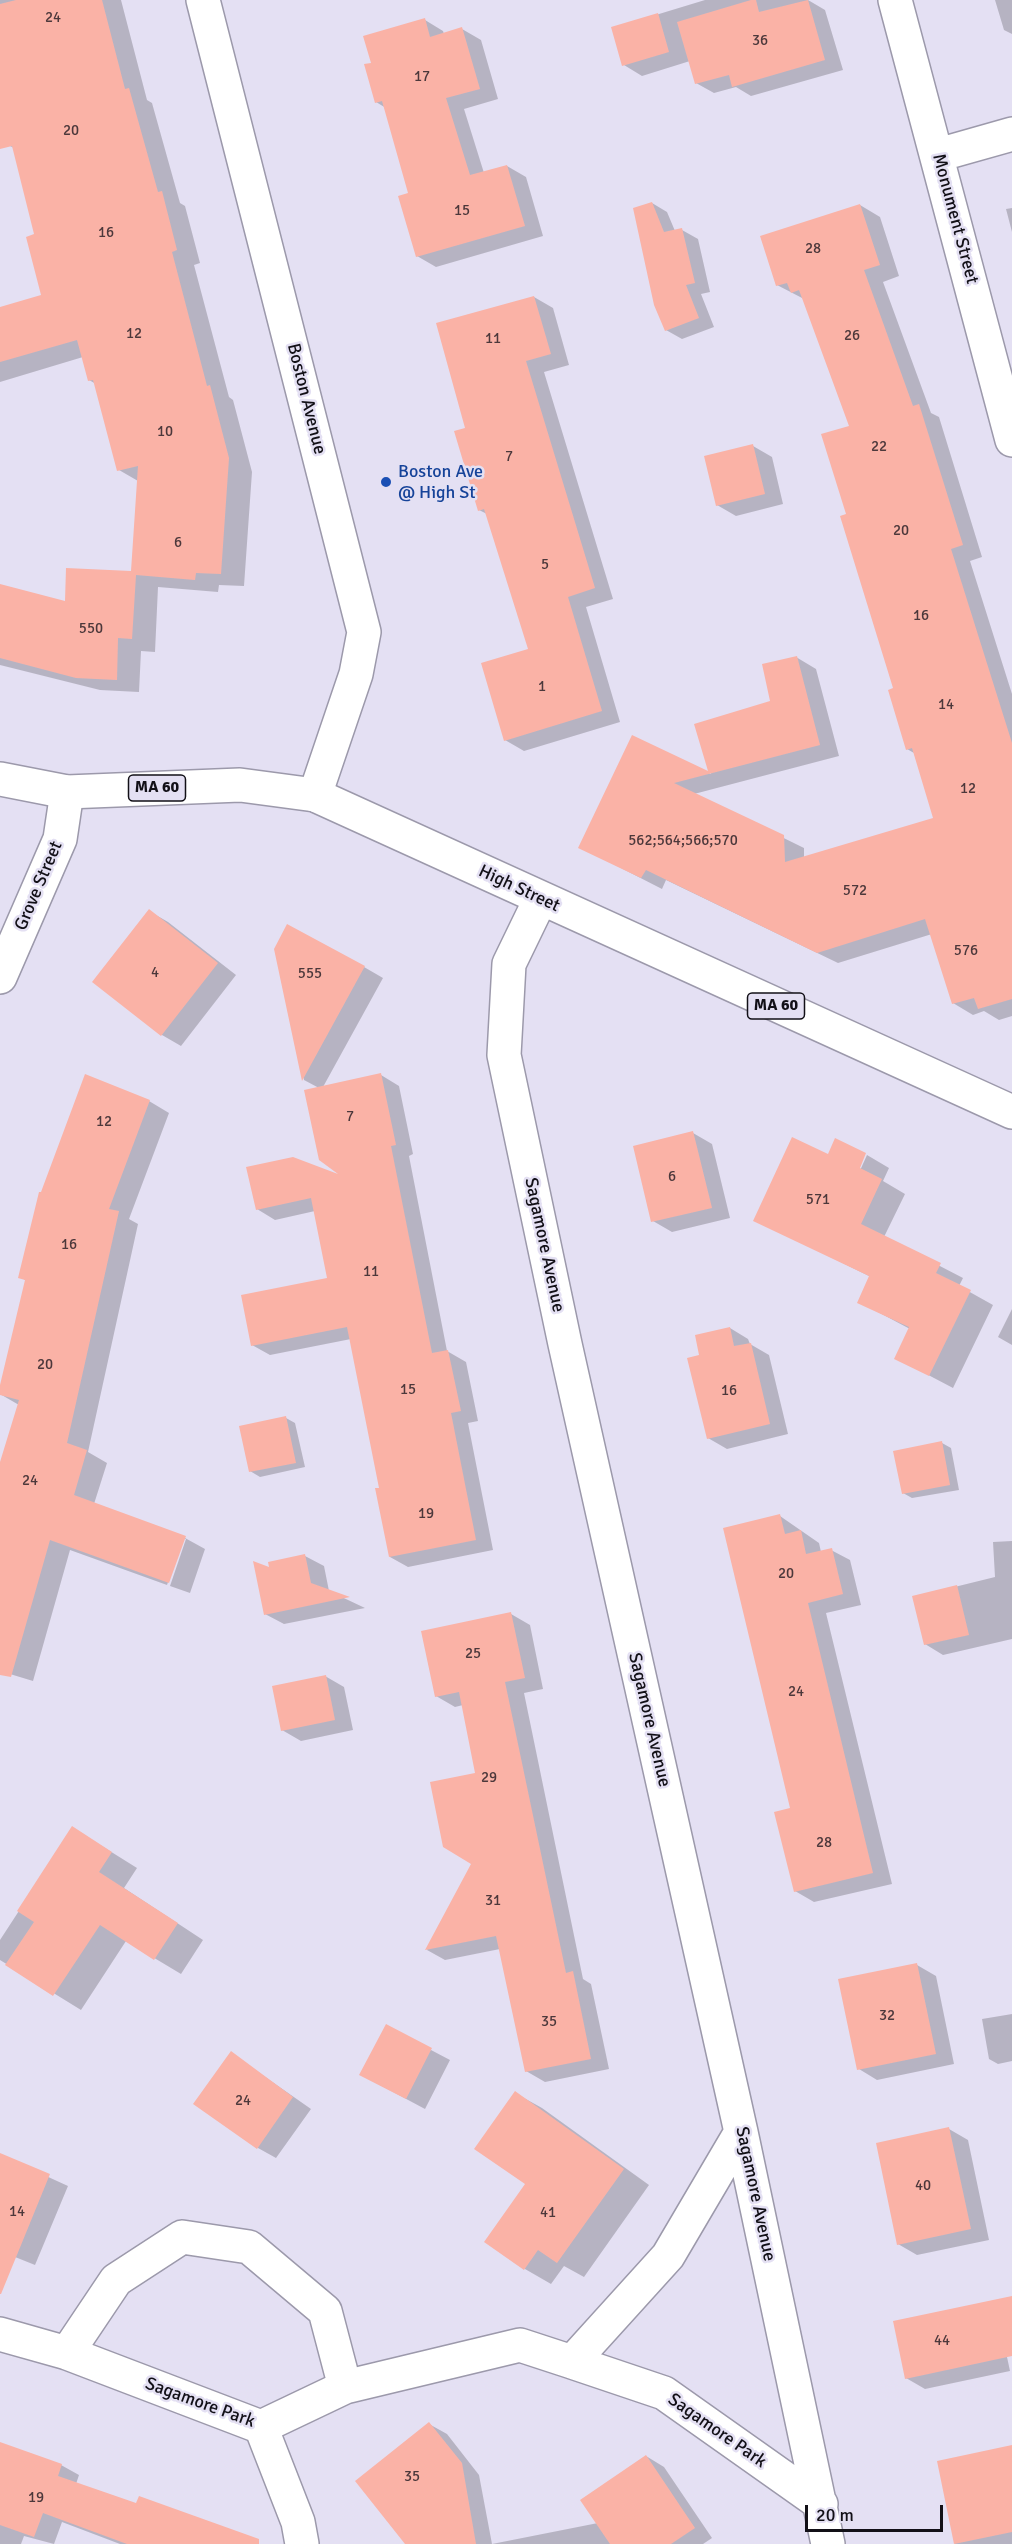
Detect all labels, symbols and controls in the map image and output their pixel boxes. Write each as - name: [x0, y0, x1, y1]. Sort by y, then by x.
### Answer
- house number: 24: [45, 9, 61, 27]
- house number: 36: [752, 32, 768, 50]
- house number: 17: [414, 68, 430, 86]
- house number: 20: [63, 122, 79, 140]
- street label: Monument Street: [927, 152, 983, 286]
- house number: 15: [454, 202, 470, 220]
- house number: 16: [98, 224, 114, 242]
- house number: 28: [805, 240, 821, 258]
- house number: 12: [126, 325, 142, 343]
- house number: 26: [844, 327, 860, 345]
- house number: 11: [485, 330, 501, 348]
- street label: Boston Avenue: [282, 341, 330, 457]
- house number: 10: [157, 423, 173, 441]
- house number: 22: [871, 438, 887, 456]
- house number: 7: [505, 448, 513, 466]
- place label: Boston Ave @ High St: [398, 461, 483, 504]
- marker: Boston Ave @ High St: [379, 475, 393, 489]
- house number: 20: [893, 522, 909, 540]
- house number: 6: [174, 534, 182, 552]
- house number: 5: [541, 556, 549, 574]
- house number: 16: [913, 607, 929, 625]
- house number: 550: [79, 620, 103, 638]
- house number: 1: [538, 678, 546, 696]
- house number: 14: [938, 696, 954, 714]
- road number: MA 60: [128, 775, 186, 801]
- house number: 12: [960, 780, 976, 798]
- house number: 562;564;566;570: [628, 832, 738, 850]
- street label: Grove Street: [11, 838, 67, 934]
- street label: High Street: [475, 861, 563, 917]
- house number: 572: [843, 882, 867, 900]
- house number: 576: [954, 942, 978, 960]
- house number: 4: [151, 964, 159, 982]
- house number: 555: [298, 965, 322, 983]
- road number: MA 60: [748, 993, 804, 1019]
- house number: 7: [346, 1108, 354, 1126]
- house number: 12: [96, 1113, 112, 1131]
- house number: 6: [668, 1168, 676, 1186]
- street label: Sagamore Avenue: [519, 1176, 569, 1314]
- house number: 571: [806, 1191, 830, 1209]
- house number: 16: [61, 1236, 77, 1254]
- house number: 11: [363, 1263, 379, 1281]
- house number: 20: [37, 1356, 53, 1374]
- house number: 15: [400, 1381, 416, 1399]
- house number: 16: [721, 1382, 737, 1400]
- house number: 24: [22, 1472, 38, 1490]
- house number: 19: [418, 1505, 434, 1523]
- house number: 20: [778, 1565, 794, 1583]
- house number: 25: [465, 1645, 481, 1663]
- street label: Sagamore Avenue: [623, 1651, 675, 1789]
- house number: 24: [788, 1683, 804, 1701]
- house number: 29: [481, 1769, 497, 1787]
- house number: 28: [816, 1834, 832, 1852]
- house number: 31: [485, 1892, 501, 1910]
- house number: 32: [879, 2007, 895, 2025]
- house number: 35: [541, 2013, 557, 2031]
- house number: 24: [235, 2092, 251, 2110]
- street label: Sagamore Avenue: [730, 2125, 780, 2263]
- house number: 40: [915, 2177, 931, 2195]
- house number: 14: [9, 2203, 25, 2221]
- house number: 41: [540, 2204, 556, 2222]
- house number: 44: [934, 2332, 950, 2350]
- street label: Sagamore Park: [142, 2373, 258, 2433]
- street label: Sagamore Park: [664, 2389, 770, 2473]
- house number: 35: [404, 2468, 420, 2486]
- house number: 19: [28, 2489, 44, 2507]
- scale bar: [808, 2493, 946, 2531]
- text: 20 m: [816, 2504, 854, 2526]

